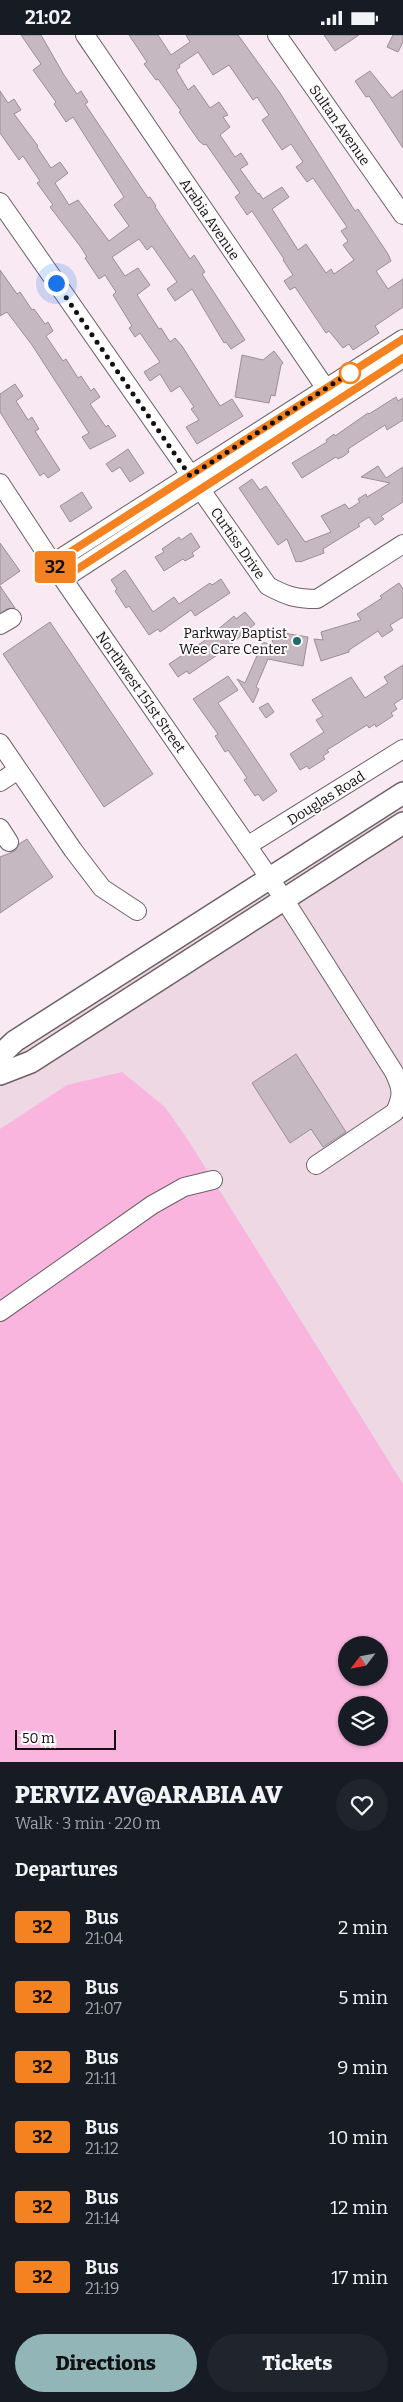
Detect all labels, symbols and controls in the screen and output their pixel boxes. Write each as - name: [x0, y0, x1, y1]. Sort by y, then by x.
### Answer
- text: 21:02: [25, 6, 71, 29]
- street label: Sultan Avenue: [306, 82, 374, 169]
- street label: Arabia Avenue: [176, 175, 243, 263]
- your location: [44, 271, 69, 296]
- unlabelled marker: [339, 362, 361, 384]
- street label: Curtiss Drive: [207, 504, 268, 582]
- line badge: 32: [32, 551, 78, 583]
- text: 32: [45, 556, 65, 578]
- place label: Parkway Baptist Wee Care Center: [179, 625, 287, 658]
- street label: Northwest 151st Street: [92, 628, 189, 756]
- marker: Parkway Baptist Wee Care Center: [291, 635, 303, 647]
- street label: Douglas Road: [284, 768, 368, 829]
- north arrow: [338, 1636, 388, 1686]
- map controls: [338, 1636, 388, 1746]
- button: layers: [338, 1696, 388, 1746]
- scale bar: [15, 1727, 116, 1750]
- text: 50 m: [22, 1730, 55, 1747]
- button: heart: [336, 1779, 388, 1831]
- text: PERVIZ AV@ARABIA AV: [15, 1781, 282, 1809]
- text: Walk · 3 min · 220 m: [15, 1814, 161, 1833]
- text: Departures: [15, 1858, 118, 1881]
- text: Bus: [85, 1906, 119, 1929]
- text: 32: [32, 1916, 53, 1938]
- text: 2 min: [338, 1916, 388, 1939]
- text: 21:04: [85, 1929, 123, 1948]
- text: Bus: [85, 1976, 119, 1999]
- text: 32: [32, 1986, 53, 2008]
- text: 5 min: [338, 1986, 388, 2009]
- text: 21:07: [85, 1999, 122, 2018]
- text: Bus: [85, 2046, 119, 2069]
- text: 32: [32, 2056, 53, 2078]
- text: 9 min: [337, 2056, 388, 2079]
- text: 21:11: [85, 2069, 117, 2088]
- text: Bus: [85, 2116, 119, 2139]
- text: 32: [32, 2126, 53, 2148]
- text: 10 min: [328, 2126, 388, 2149]
- text: 21:12: [85, 2139, 119, 2158]
- text: Bus: [85, 2186, 119, 2209]
- text: 32: [32, 2196, 53, 2218]
- text: 12 min: [330, 2196, 388, 2219]
- text: 21:14: [85, 2209, 119, 2228]
- text: Bus: [85, 2256, 119, 2279]
- text: 32: [32, 2266, 53, 2288]
- text: 17 min: [331, 2266, 388, 2289]
- text: 21:19: [85, 2279, 119, 2298]
- button: Directions: [15, 2334, 197, 2392]
- button: Tickets: [207, 2334, 388, 2392]

